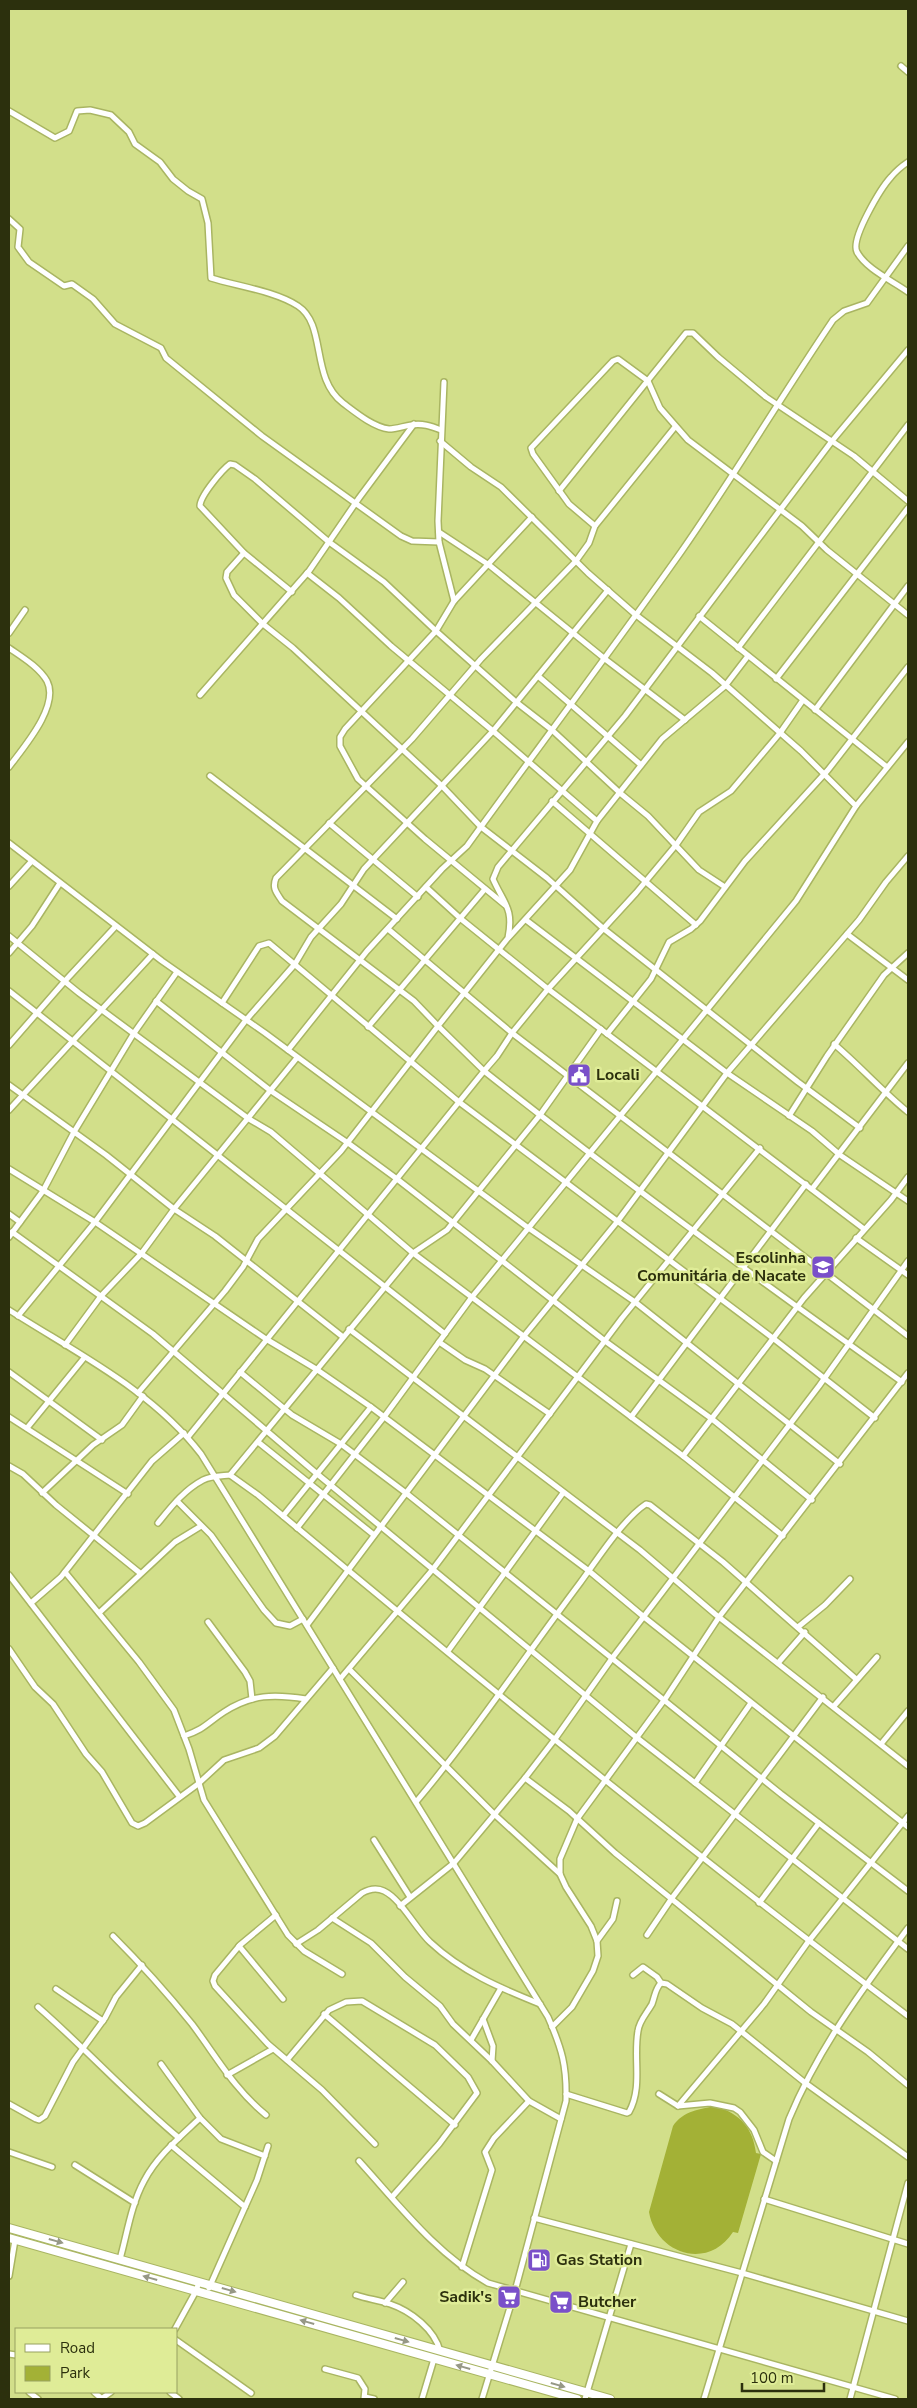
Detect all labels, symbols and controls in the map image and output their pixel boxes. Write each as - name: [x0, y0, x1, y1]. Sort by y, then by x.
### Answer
- public building icon: Locali: [566, 1062, 592, 1088]
- place label: Locali: [596, 1064, 640, 1086]
- place label: Escolinha Comunitária de Nacate: [637, 1247, 806, 1287]
- school or university icon: Escolinha Comunitária de Nacate: [810, 1254, 836, 1280]
- one-way arrow: [48, 2238, 63, 2246]
- fuel station icon: Gas Station: [526, 2247, 552, 2273]
- place label: Gas Station: [556, 2249, 642, 2271]
- one-way arrow: [143, 2274, 158, 2282]
- supermarket icon: Sadik's: [496, 2284, 522, 2310]
- place label: Sadik's: [439, 2286, 492, 2308]
- one-way arrow: [221, 2287, 236, 2295]
- supermarket icon: Butcher: [548, 2289, 574, 2315]
- place label: Butcher: [578, 2291, 637, 2313]
- one-way arrow: [299, 2318, 314, 2326]
- legend: [15, 2328, 178, 2393]
- one-way arrow: [394, 2337, 409, 2345]
- text: Road: [60, 2338, 95, 2358]
- scale bar: [742, 2360, 824, 2392]
- one-way arrow: [455, 2362, 470, 2370]
- text: Park: [60, 2363, 90, 2383]
- text: 100 m: [750, 2368, 794, 2388]
- one-way arrow: [551, 2381, 566, 2389]

